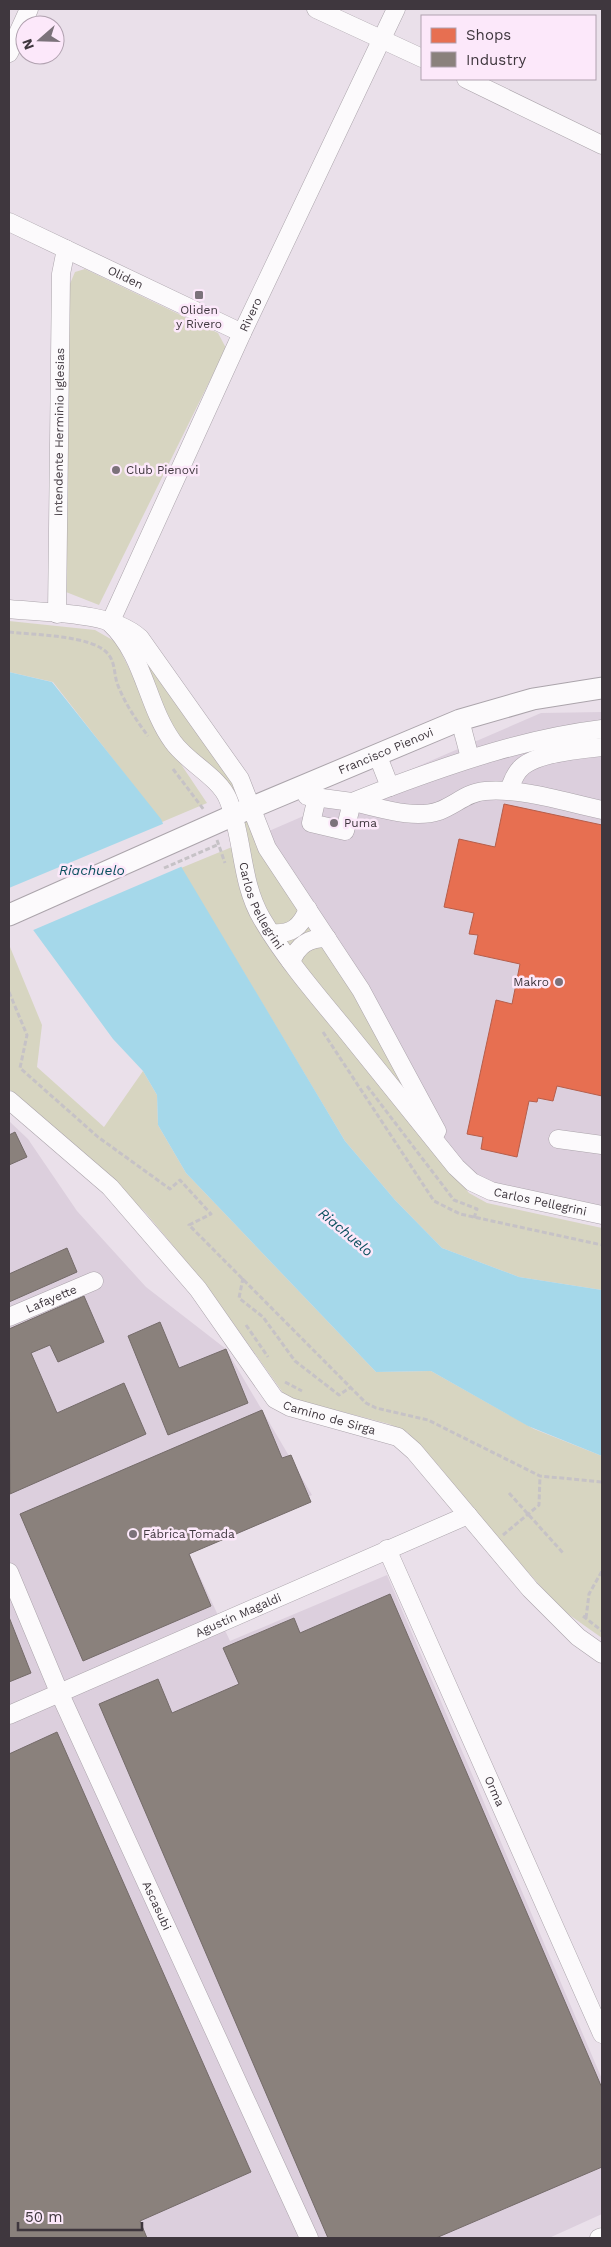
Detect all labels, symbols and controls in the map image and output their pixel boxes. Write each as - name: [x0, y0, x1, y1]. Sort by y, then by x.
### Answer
- north arrow: [15, 15, 65, 65]
- legend: [421, 15, 596, 80]
- text: Shops: [466, 26, 511, 44]
- text: N: [18, 37, 37, 52]
- text: Industry: [466, 51, 527, 69]
- street label: Oliden: [105, 263, 146, 292]
- marker: Oliden y Rivero: [193, 289, 205, 301]
- street label: Rivero: [237, 295, 265, 334]
- place label: Oliden y Rivero: [176, 303, 222, 331]
- street label: Intendente Herminio Iglesias: [51, 348, 67, 516]
- place label: Club Pienovi: [126, 463, 198, 477]
- marker: Club Pienovi: [110, 464, 122, 476]
- street label: Francisco Pienovi: [336, 725, 435, 777]
- place label: Puma: [344, 816, 377, 830]
- marker: Puma: [328, 817, 340, 829]
- street label: Carlos Pellegrini: [236, 861, 287, 952]
- water label: Riachuelo: [59, 862, 125, 878]
- place label: Makro: [513, 975, 549, 989]
- marker: Makro: [553, 976, 565, 988]
- street label: Carlos Pellegrini: [492, 1185, 588, 1219]
- water label: Riachuelo: [316, 1205, 376, 1259]
- street label: Lafayette: [24, 1282, 79, 1316]
- street label: Camino de Sirga: [280, 1397, 377, 1437]
- place label: Fábrica Tomada: [143, 1527, 235, 1541]
- marker: Fábrica Tomada: [127, 1528, 139, 1540]
- street label: Agustín Magaldi: [193, 1590, 283, 1640]
- street label: Orma: [481, 1774, 507, 1809]
- street label: Ascasubi: [140, 1879, 174, 1932]
- scale bar: [18, 2200, 141, 2232]
- text: 50 m: [25, 2208, 62, 2226]

